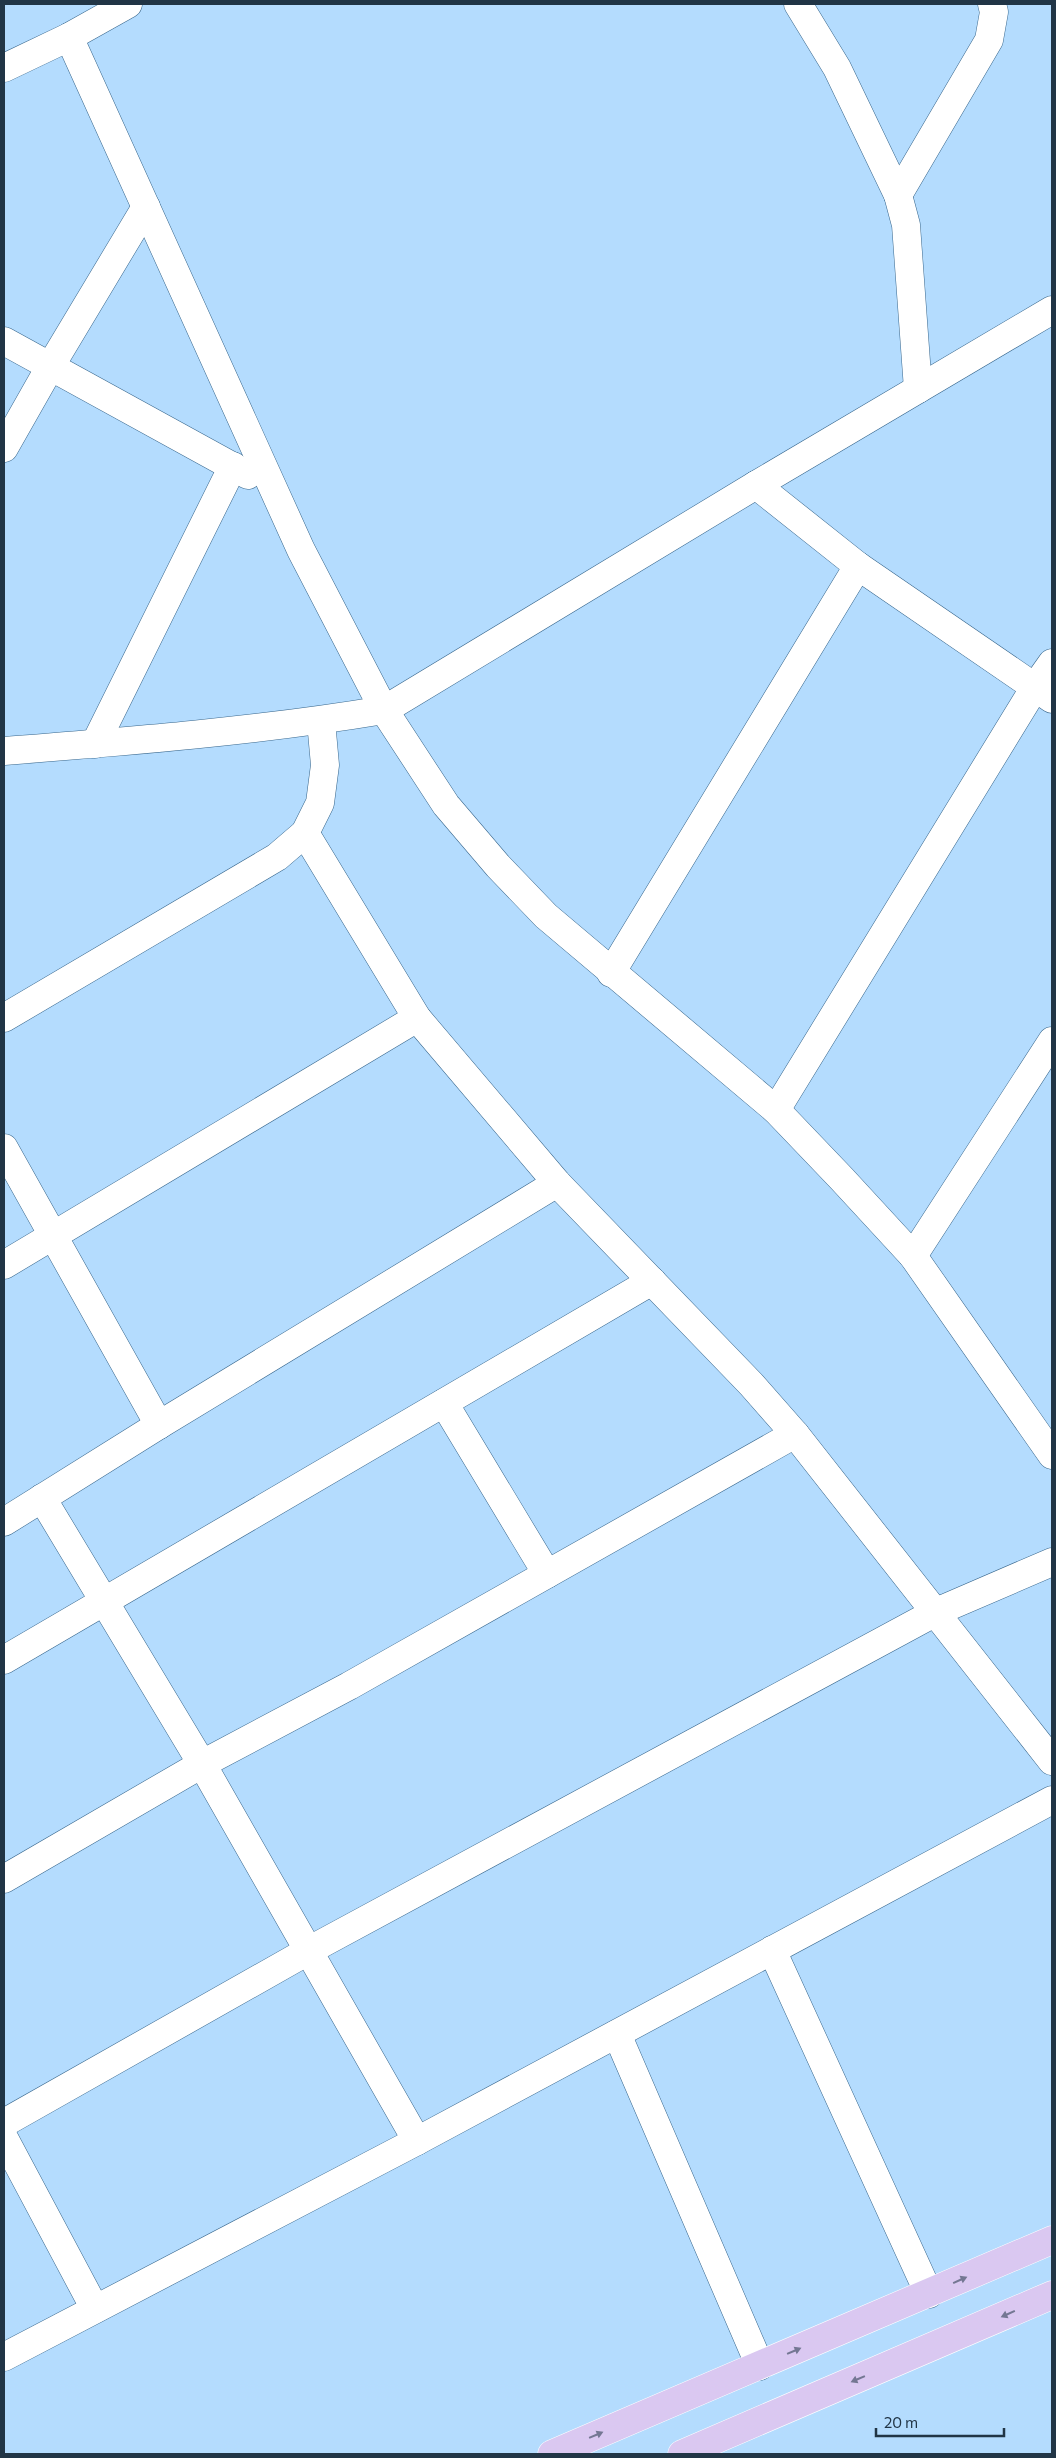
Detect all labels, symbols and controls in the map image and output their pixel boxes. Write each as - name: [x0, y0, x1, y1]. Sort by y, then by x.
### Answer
- one-way arrow: [953, 2276, 967, 2284]
- one-way arrow: [1001, 2311, 1015, 2319]
- one-way arrow: [787, 2347, 801, 2355]
- one-way arrow: [851, 2375, 865, 2383]
- scale bar: [876, 2406, 1004, 2438]
- text: 20 m: [884, 2413, 918, 2431]
- one-way arrow: [589, 2431, 603, 2439]

